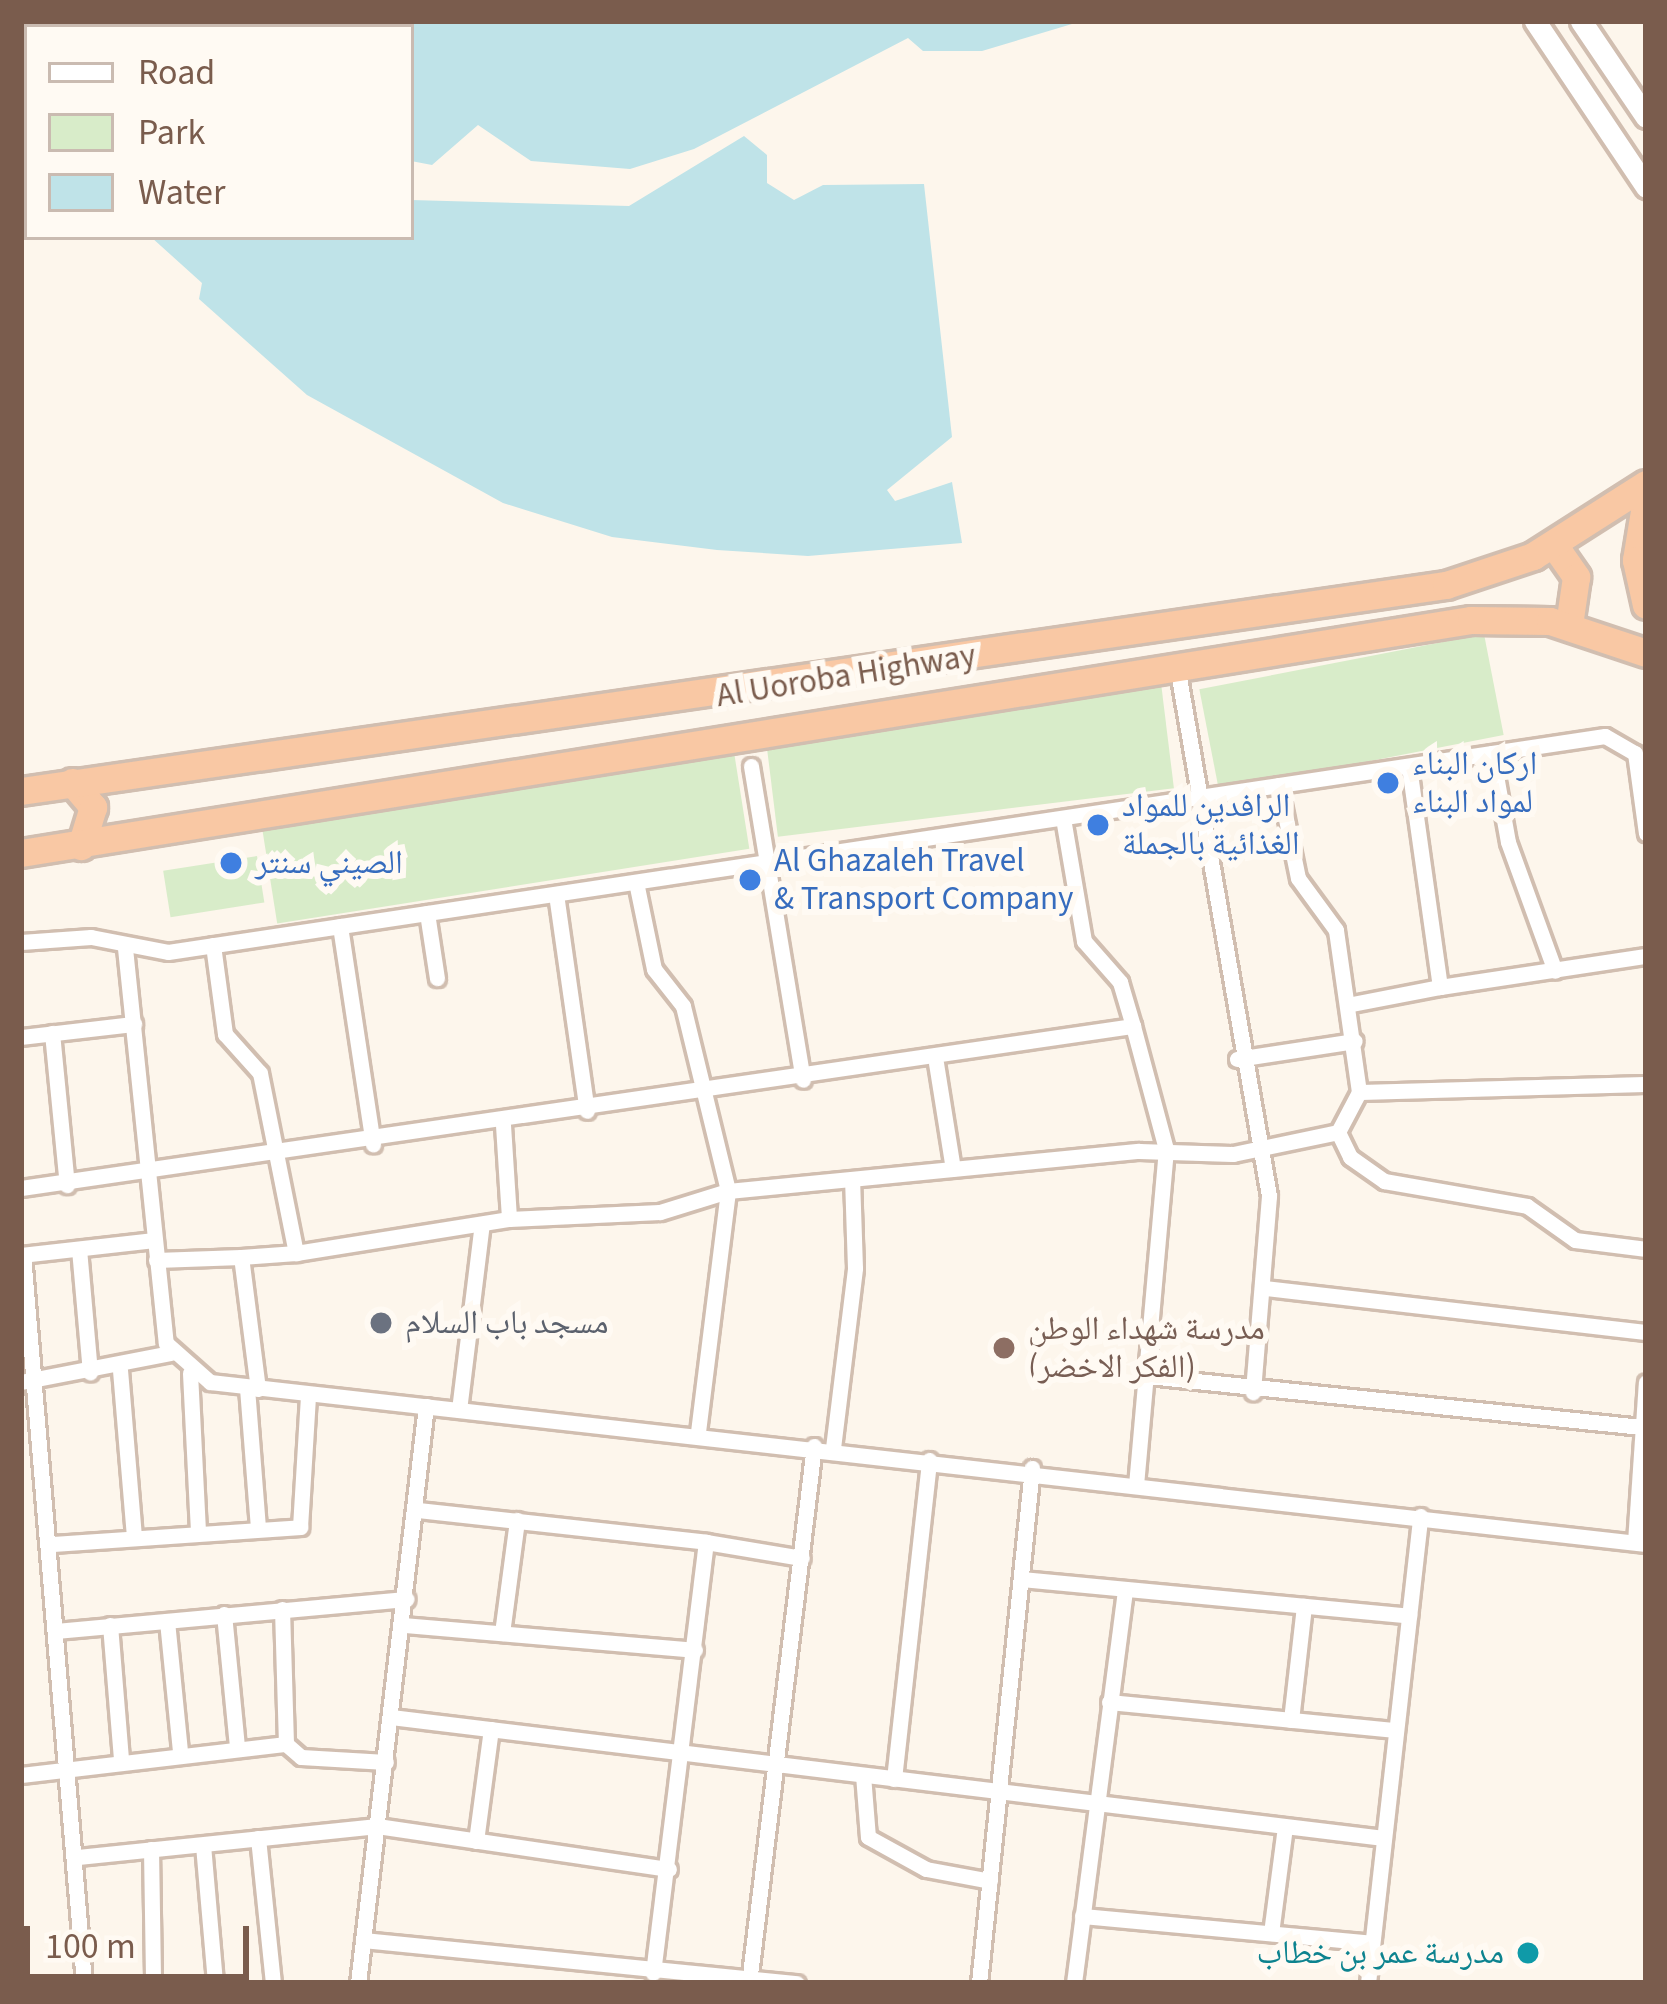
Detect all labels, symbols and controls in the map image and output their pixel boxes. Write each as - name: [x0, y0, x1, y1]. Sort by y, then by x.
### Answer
- legend: [24, 24, 414, 240]
- text: Road: [138, 47, 215, 98]
- text: Park: [138, 107, 205, 158]
- text: Water: [138, 167, 225, 218]
- street label: Al Uoroba Highway: [714, 636, 978, 716]
- place label: اركان البناء لمواد البناء: [1412, 744, 1537, 822]
- marker: اركان البناء لمواد البناء: [1375, 770, 1401, 796]
- place label: الرافدين للمواد الغذائية بالجملة: [1122, 786, 1300, 864]
- marker: الرافدين للمواد الغذائية بالجملة: [1085, 812, 1111, 838]
- place label: Al Ghazaleh Travel & Transport Company: [774, 841, 1073, 919]
- place label: الصيني سنتر: [255, 843, 403, 883]
- marker: الصيني سنتر: [218, 850, 244, 876]
- marker: Al Ghazaleh Travel & Transport Company: [737, 867, 763, 893]
- place label: مسجد باب السلام: [405, 1303, 609, 1343]
- place label: مدرسة شهداء الوطن (الفكر الاخضر): [1028, 1309, 1265, 1387]
- marker: مسجد باب السلام: [368, 1310, 394, 1336]
- marker: مدرسة شهداء الوطن (الفكر الاخضر): [991, 1335, 1017, 1361]
- scale bar: [30, 1902, 255, 1976]
- text: 100 m: [45, 1921, 136, 1972]
- place label: مدرسة عمر بن خطاب: [1257, 1933, 1504, 1973]
- marker: مدرسة عمر بن خطاب: [1515, 1940, 1541, 1966]

